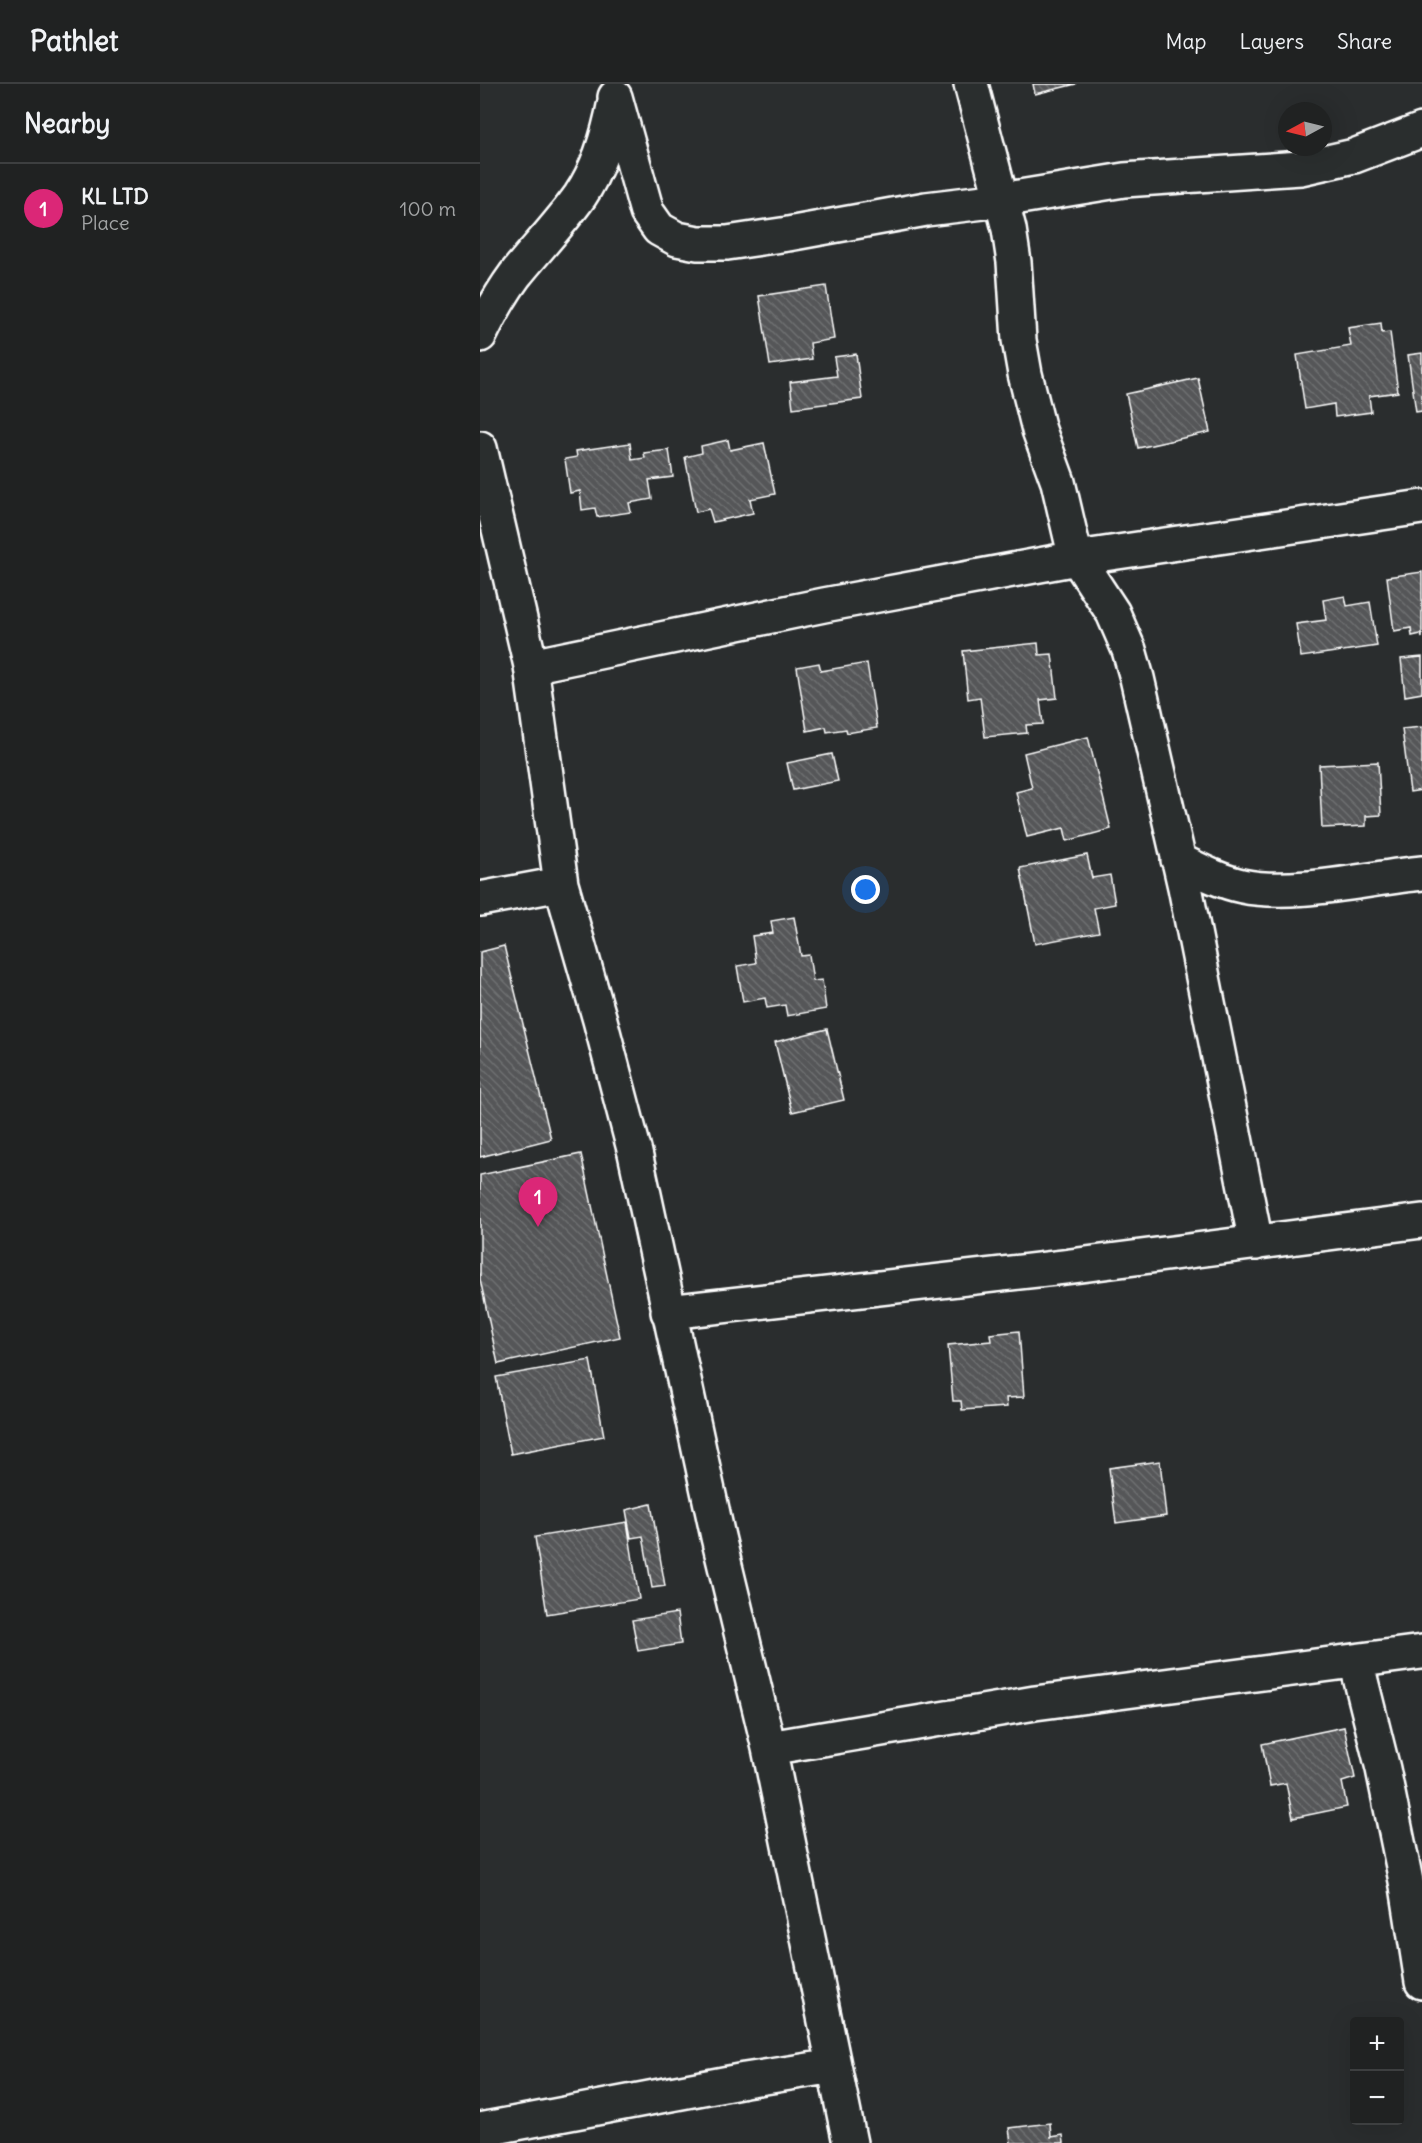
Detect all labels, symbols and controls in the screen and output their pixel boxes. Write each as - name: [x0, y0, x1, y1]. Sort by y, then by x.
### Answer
- text: Pathlet: [30, 23, 119, 59]
- text: Map: [1166, 28, 1206, 55]
- text: Layers: [1239, 28, 1304, 55]
- text: Share: [1337, 28, 1392, 55]
- north arrow: [1278, 102, 1332, 156]
- text: Nearby: [24, 107, 110, 140]
- text: KL LTD: [81, 182, 149, 210]
- text: 1: [40, 196, 47, 221]
- text: 100 m: [399, 196, 456, 221]
- text: Place: [81, 210, 129, 235]
- your location: [851, 875, 880, 904]
- pin: 1: [518, 1178, 558, 1227]
- map controls: [1350, 2017, 1404, 2125]
- button: +: [1350, 2017, 1404, 2071]
- button: −: [1350, 2071, 1404, 2125]

